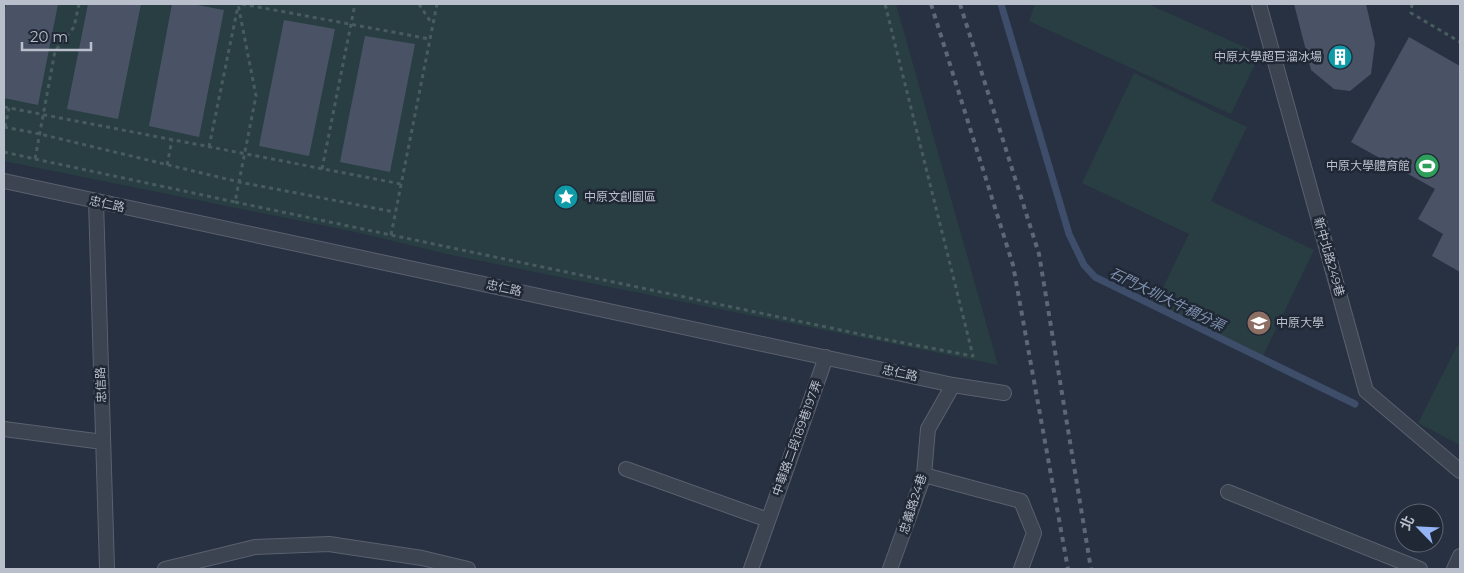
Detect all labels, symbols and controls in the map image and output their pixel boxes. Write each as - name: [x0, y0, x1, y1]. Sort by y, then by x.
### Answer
- scale bar: [22, 20, 91, 52]
- text: 20 m: [30, 27, 68, 46]
- building icon: 中原大學超巨溜冰場: [1327, 44, 1353, 70]
- place label: 中原大學超巨溜冰場: [1214, 49, 1322, 64]
- sports icon: 中原大學體育館: [1414, 153, 1440, 179]
- place label: 中原大學體育館: [1326, 158, 1410, 173]
- place icon: 中原文創園區: [553, 184, 579, 210]
- place label: 中原文創園區: [584, 189, 656, 204]
- street label: 忠仁路: [88, 192, 126, 215]
- street label: 新中北路249巷: [1311, 216, 1348, 298]
- water label: 石門大圳大牛稠分渠: [1106, 263, 1229, 336]
- street label: 忠仁路: [485, 276, 523, 299]
- school or university icon: 中原大學: [1246, 310, 1272, 336]
- place label: 中原大學: [1276, 315, 1324, 330]
- street label: 忠仁路: [881, 361, 919, 384]
- street label: 忠信路: [92, 367, 109, 403]
- street label: 中華路二段189巷197弄: [769, 378, 824, 498]
- street label: 忠義路24巷: [896, 472, 929, 536]
- north arrow: [1394, 503, 1444, 553]
- text: 北: [1396, 513, 1418, 533]

